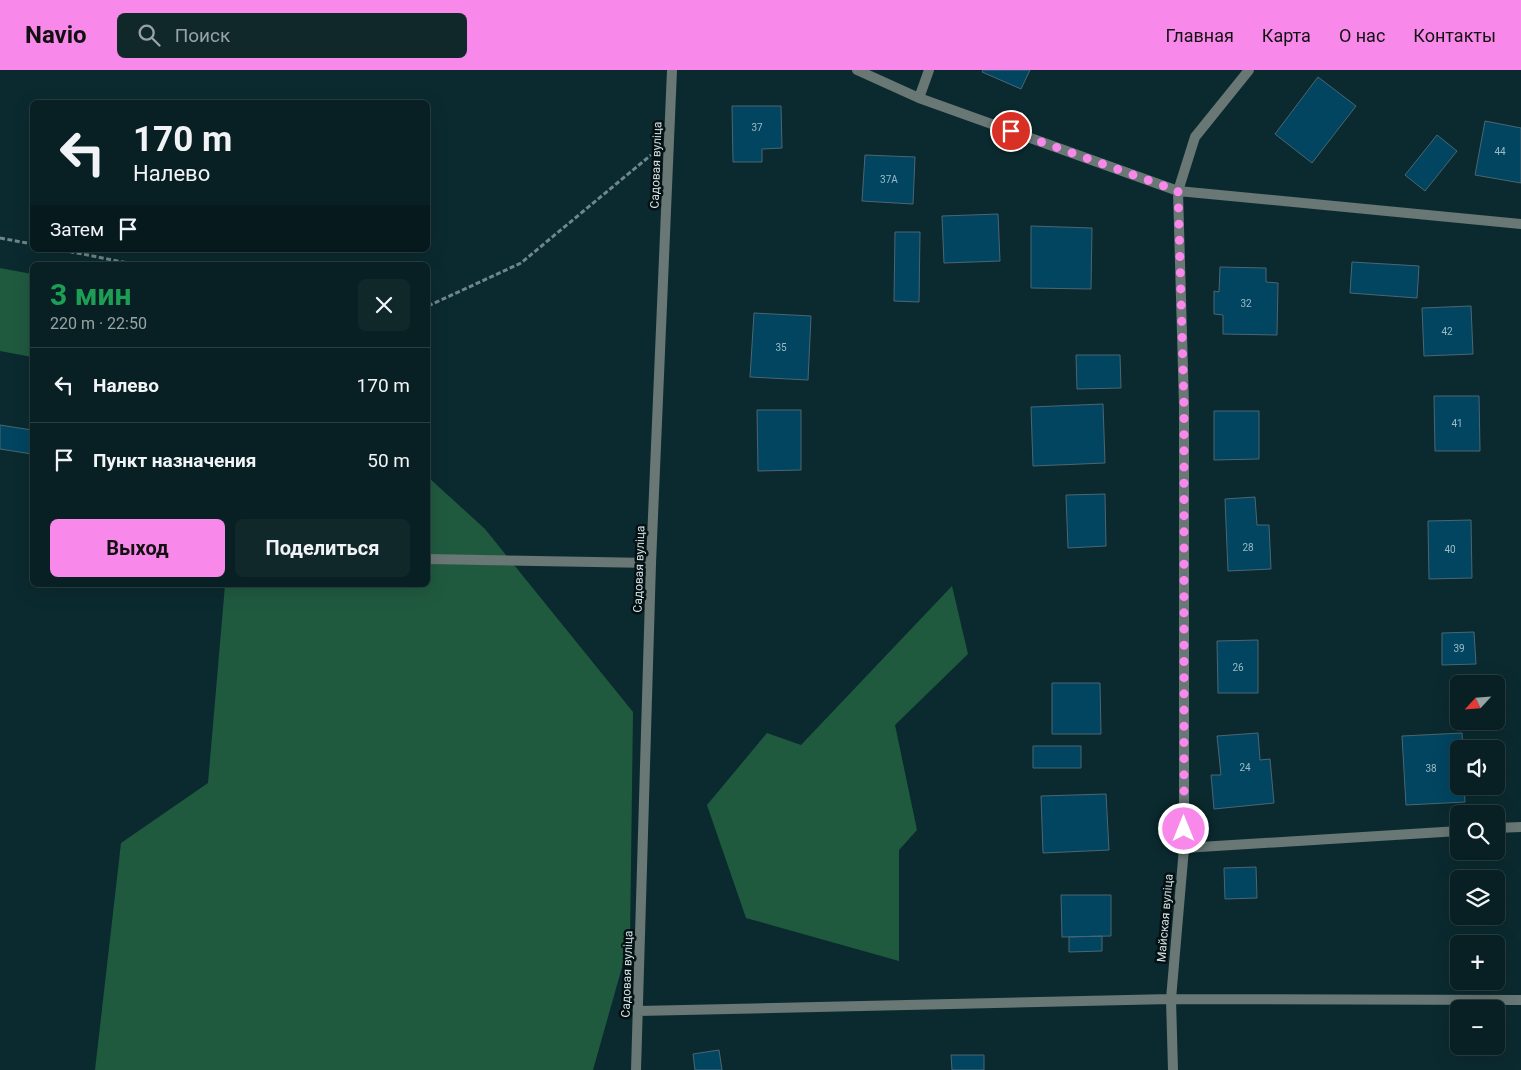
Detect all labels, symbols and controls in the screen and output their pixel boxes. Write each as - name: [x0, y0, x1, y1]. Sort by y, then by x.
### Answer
- search box: [117, 13, 467, 58]
- text: Navio: [25, 21, 87, 49]
- icon: search: [135, 21, 163, 49]
- text: Поиск: [175, 24, 230, 47]
- text: Главная: [1165, 25, 1234, 46]
- text: Карта: [1262, 25, 1311, 46]
- text: О нас: [1339, 25, 1385, 46]
- text: Контакты: [1413, 25, 1496, 46]
- pin: [990, 110, 1032, 152]
- icon: arrive: [997, 117, 1025, 145]
- text: 170 m: [133, 119, 232, 160]
- icon: left: [50, 120, 115, 185]
- street label: Садовая вуліца: [647, 121, 665, 209]
- house number: 37: [751, 122, 763, 133]
- house number: 44: [1494, 146, 1506, 157]
- text: Налево: [133, 161, 210, 186]
- house number: 37А: [880, 174, 898, 185]
- icon: arrive: [114, 215, 142, 243]
- text: Затем: [50, 218, 104, 241]
- text: 3 мин: [50, 277, 131, 312]
- button: close: [358, 279, 410, 331]
- house number: 32: [1240, 298, 1252, 309]
- text: 220 m · 22:50: [50, 314, 147, 333]
- house number: 42: [1441, 326, 1453, 337]
- house number: 35: [775, 342, 787, 353]
- icon: left: [50, 371, 78, 399]
- text: Налево: [93, 374, 159, 397]
- text: 170 m: [357, 374, 410, 397]
- house number: 41: [1451, 418, 1463, 429]
- icon: arrive: [50, 446, 78, 474]
- text: Пункт назначения: [93, 449, 256, 472]
- text: 50 m: [367, 449, 410, 472]
- button: Выход: [50, 519, 225, 577]
- button: Поделиться: [235, 519, 410, 577]
- street label: Садовая вуліца: [630, 525, 648, 613]
- house number: 28: [1242, 542, 1254, 553]
- house number: 40: [1444, 544, 1456, 555]
- house number: 39: [1453, 643, 1465, 654]
- house number: 26: [1232, 662, 1244, 673]
- north arrow: [1450, 675, 1505, 730]
- map controls: [1450, 675, 1505, 1055]
- button: sound: [1450, 740, 1505, 795]
- house number: 24: [1239, 762, 1251, 773]
- house number: 38: [1425, 763, 1437, 774]
- position arrow: [1157, 802, 1209, 854]
- button: search: [1450, 805, 1505, 860]
- button: layers: [1450, 870, 1505, 925]
- street label: Майская вуліца: [1154, 873, 1176, 963]
- street label: Садовая вуліца: [618, 930, 636, 1018]
- button: +: [1450, 935, 1505, 990]
- button: −: [1450, 1000, 1505, 1055]

